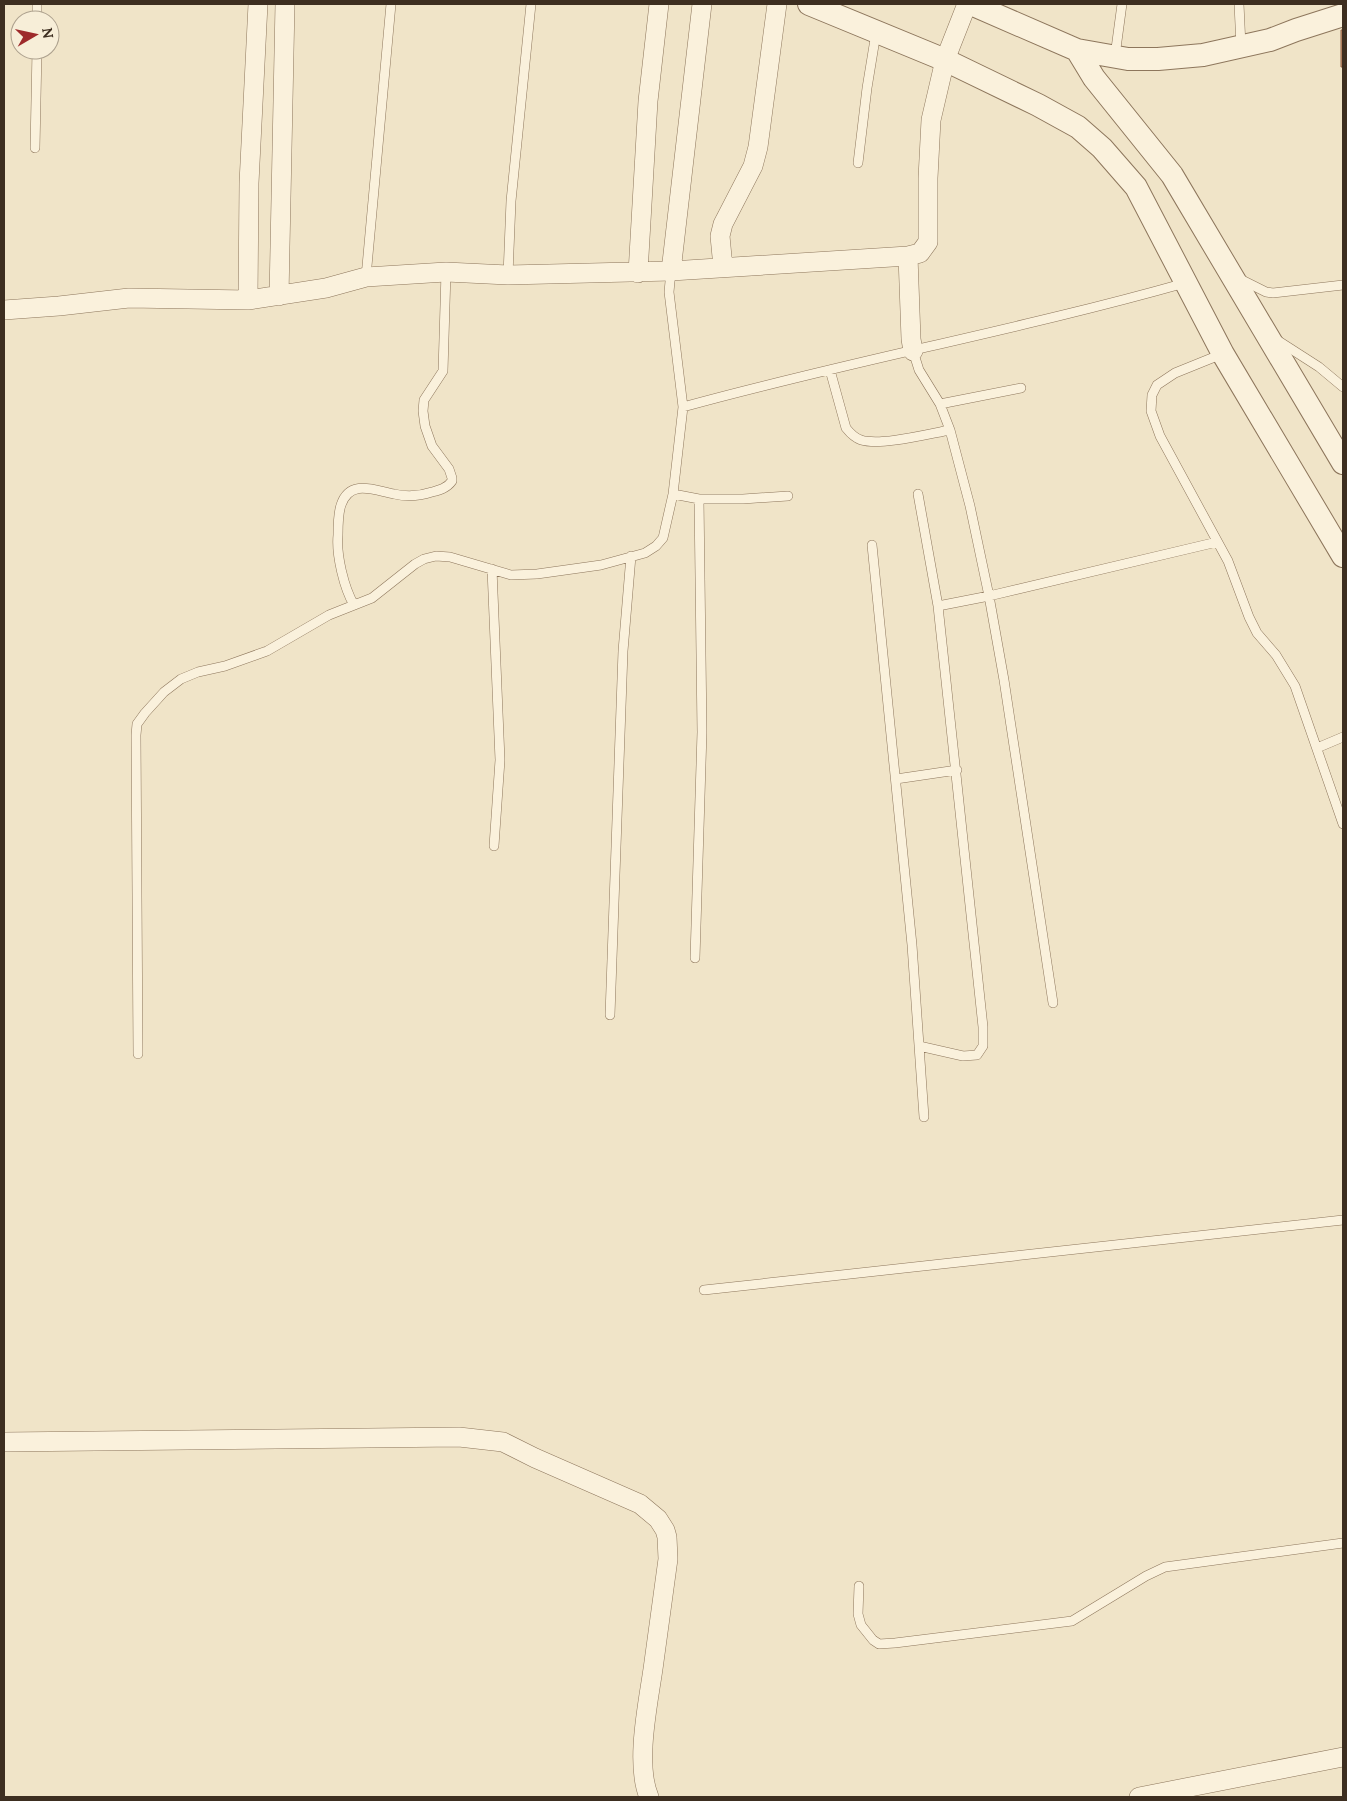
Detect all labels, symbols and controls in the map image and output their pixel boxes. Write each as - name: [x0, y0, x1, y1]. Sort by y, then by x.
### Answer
- north arrow: [10, 10, 60, 60]
- text: N: [38, 26, 58, 40]

